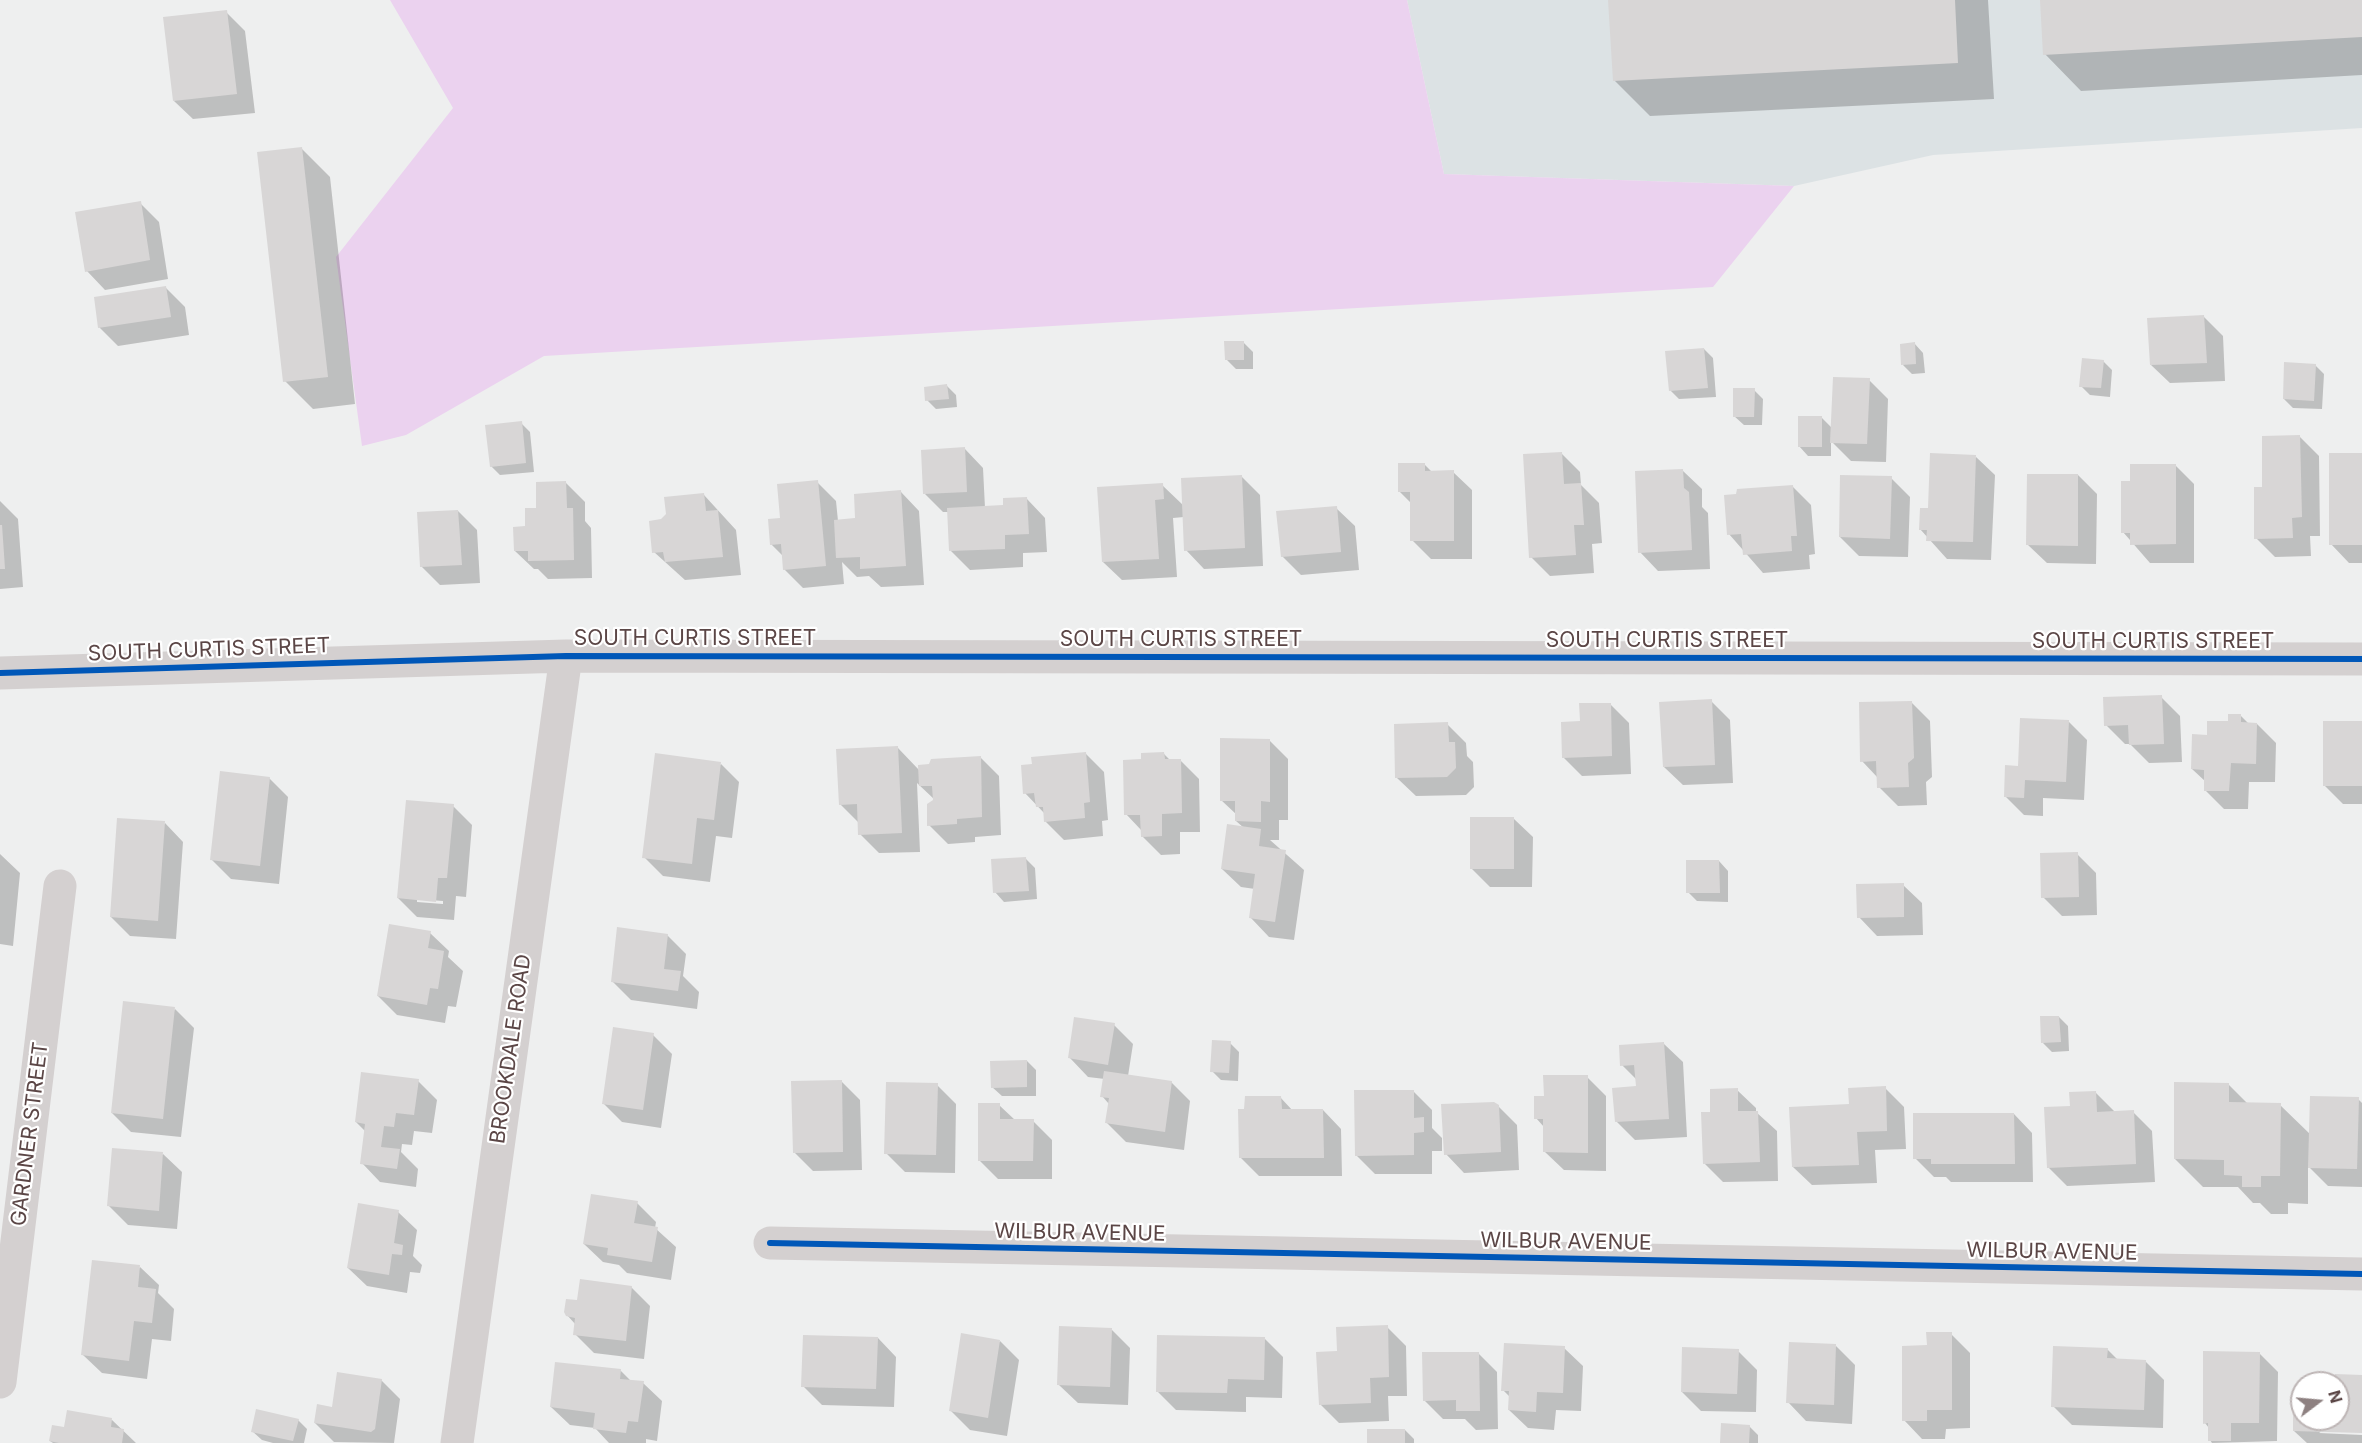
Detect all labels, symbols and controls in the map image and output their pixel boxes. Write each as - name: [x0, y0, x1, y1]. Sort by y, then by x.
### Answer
- street label: SOUTH CURTIS STREET: [574, 626, 816, 652]
- street label: SOUTH CURTIS STREET: [1060, 627, 1302, 653]
- street label: SOUTH CURTIS STREET: [1546, 628, 1788, 654]
- street label: SOUTH CURTIS STREET: [2032, 629, 2274, 655]
- street label: SOUTH CURTIS STREET: [87, 633, 331, 667]
- street label: BROOKDALE ROAD: [485, 953, 537, 1145]
- street label: GARDNER STREET: [6, 1040, 54, 1228]
- street label: WILBUR AVENUE: [994, 1219, 1166, 1247]
- street label: WILBUR AVENUE: [1480, 1228, 1652, 1256]
- street label: WILBUR AVENUE: [1966, 1238, 2138, 1266]
- north arrow: [2290, 1371, 2350, 1431]
- text: N: [2324, 1388, 2347, 1405]

